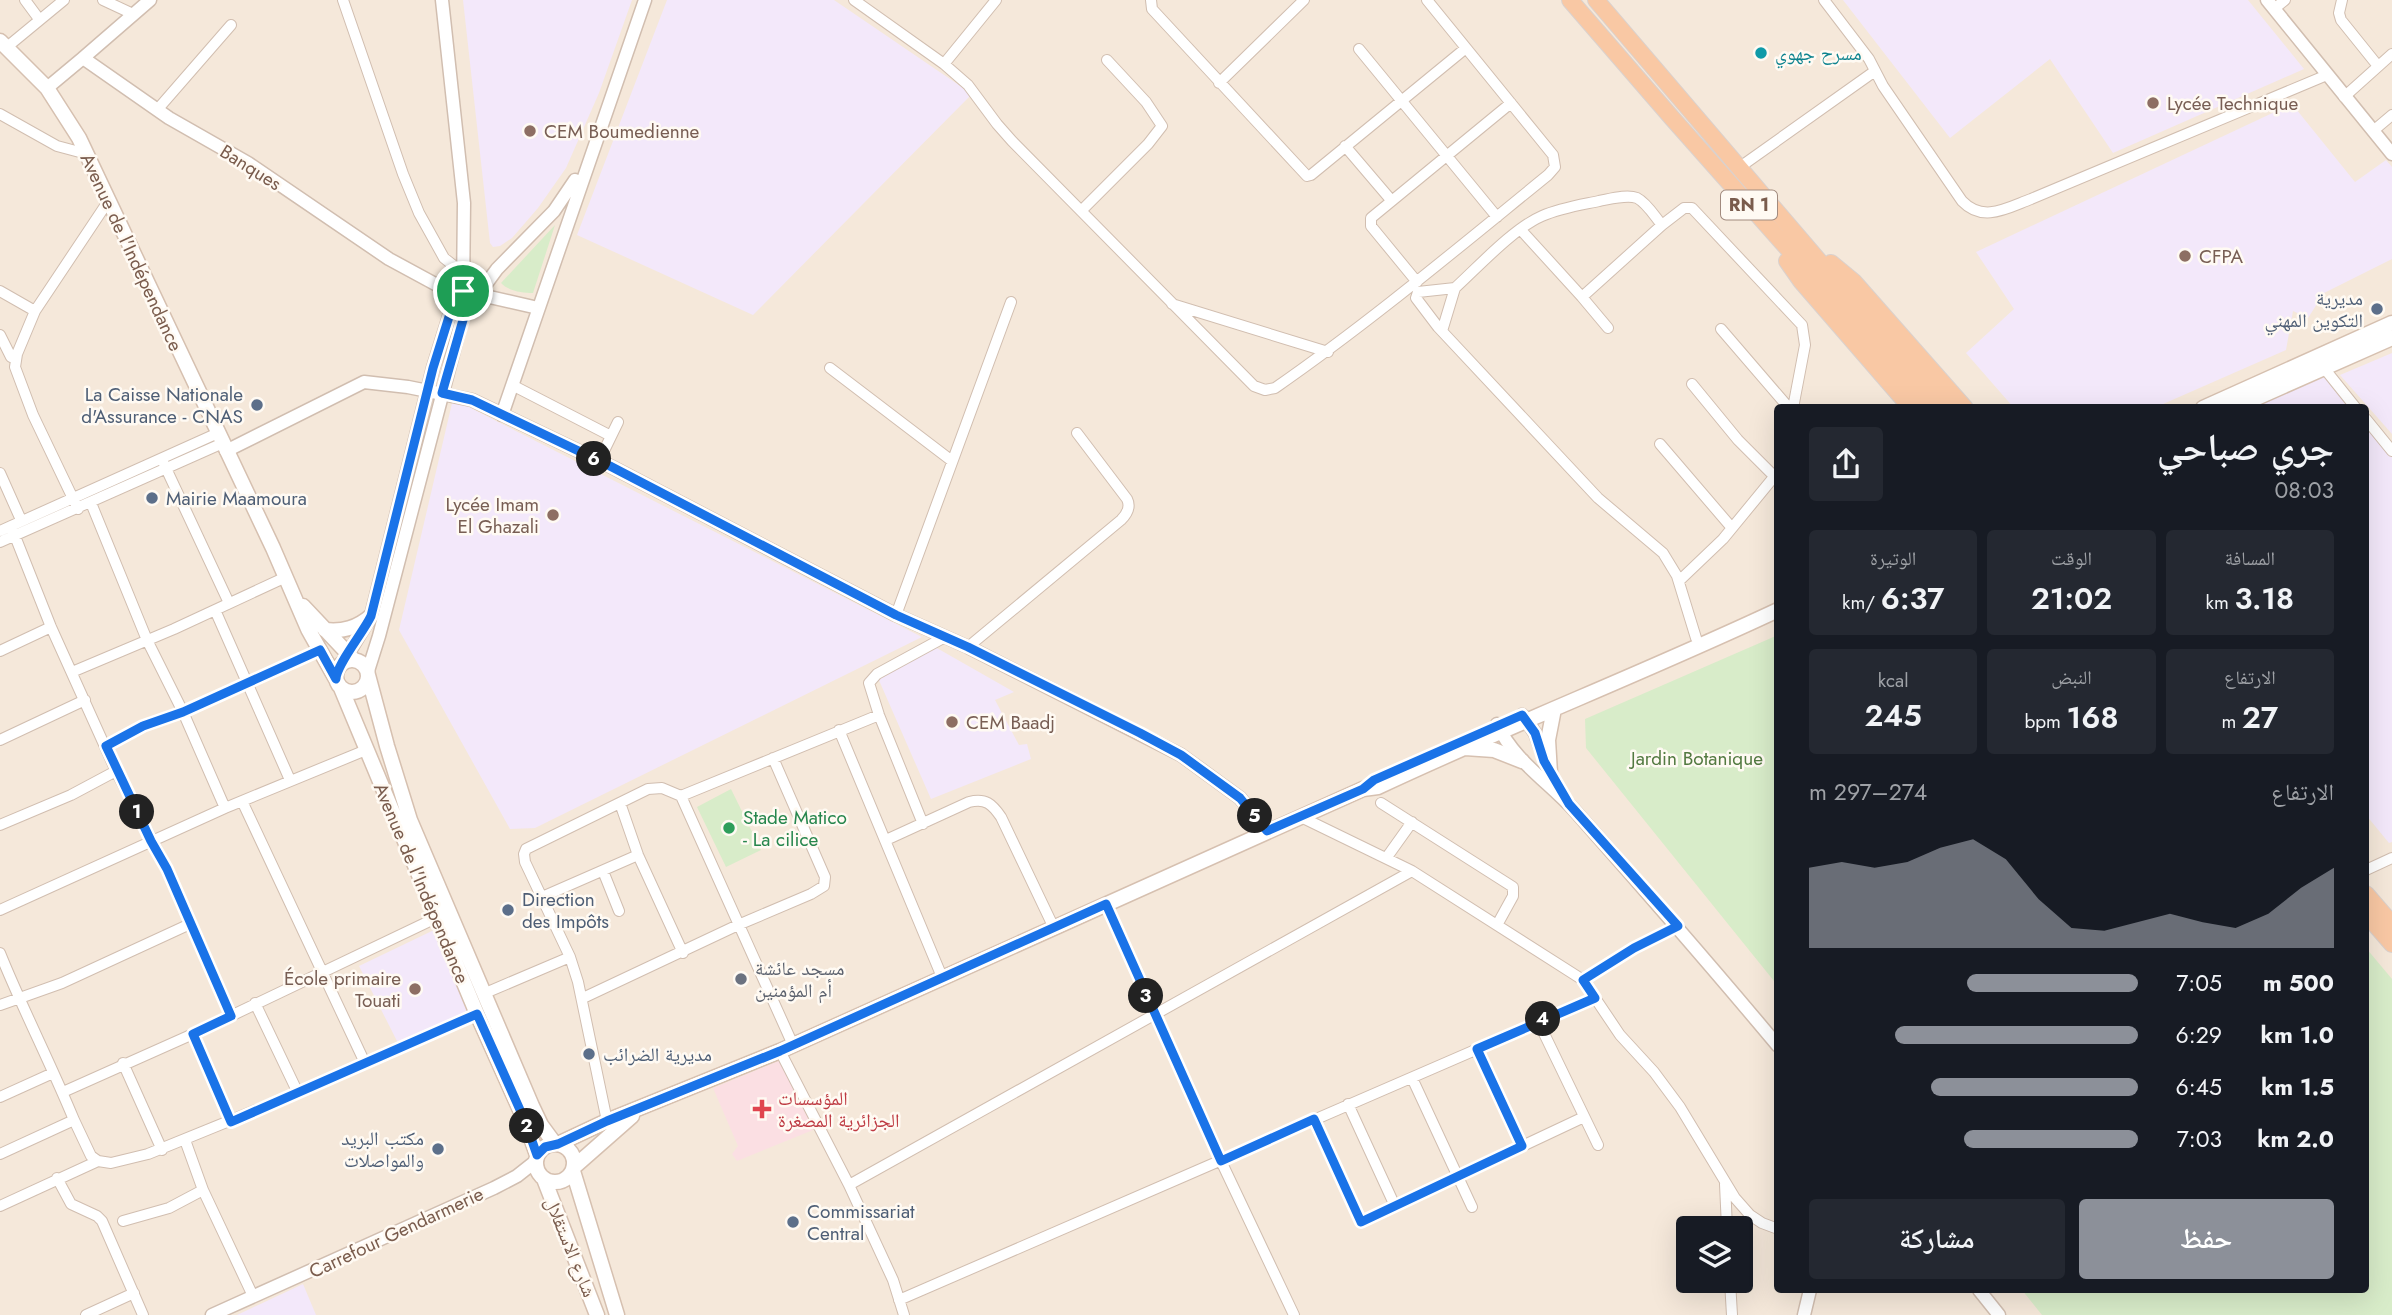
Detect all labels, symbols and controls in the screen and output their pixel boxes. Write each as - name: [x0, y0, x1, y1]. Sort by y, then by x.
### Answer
- place label: مسرح جهوي: [1775, 40, 1862, 69]
- marker: مسرح جهوي: [1753, 45, 1769, 61]
- place label: Lycée Technique: [2167, 90, 2299, 117]
- marker: Lycée Technique: [2145, 95, 2161, 111]
- place label: CEM Boumedienne: [544, 118, 700, 145]
- marker: CEM Boumedienne: [522, 123, 538, 139]
- street label: Banques: [215, 138, 287, 197]
- street label: Avenue de l'Indépendance: [74, 149, 189, 356]
- road number: RN 1: [1721, 190, 1777, 220]
- place label: CFPA: [2199, 243, 2244, 270]
- marker: CFPA: [2177, 248, 2193, 264]
- pin: [433, 261, 493, 321]
- icon: arrive: [444, 272, 482, 310]
- place label: مديرية التكوين المهني: [2264, 285, 2363, 336]
- marker: مديرية التكوين المهني: [2369, 301, 2385, 317]
- place label: La Caisse Nationale d'Assurance - CNAS: [81, 381, 243, 430]
- marker: La Caisse Nationale d'Assurance - CNAS: [249, 397, 265, 413]
- text: جري صباحي: [2157, 419, 2334, 474]
- button: share: [1809, 427, 1883, 501]
- pin: 6: [576, 442, 612, 476]
- text: 6: [587, 445, 600, 472]
- text: 08:03: [2274, 473, 2334, 507]
- place label: Mairie Maamoura: [166, 485, 307, 512]
- marker: Mairie Maamoura: [144, 490, 160, 506]
- place label: Lycée Imam El Ghazali: [446, 491, 539, 540]
- marker: Lycée Imam El Ghazali: [545, 507, 561, 523]
- text: الوتيرة: [1870, 545, 1916, 572]
- text: الوقت: [2051, 545, 2092, 572]
- text: المسافة: [2225, 545, 2275, 572]
- text: 6:37: [1881, 577, 1944, 620]
- text: 21:02: [2031, 577, 2112, 620]
- text: 3.18: [2234, 577, 2294, 620]
- text: /km: [1842, 589, 1881, 616]
- text: km: [2206, 589, 2234, 616]
- text: النبض: [2051, 664, 2092, 691]
- text: الارتفاع: [2224, 664, 2276, 691]
- text: kcal: [1878, 667, 1909, 694]
- text: 245: [1865, 694, 1922, 737]
- text: 168: [2067, 696, 2119, 739]
- text: 27: [2242, 696, 2278, 739]
- text: bpm: [2024, 708, 2067, 735]
- text: m: [2221, 708, 2242, 735]
- place label: CEM Baadj: [966, 709, 1055, 736]
- marker: CEM Baadj: [944, 714, 960, 730]
- park label: Jardin Botanique: [1628, 745, 1763, 772]
- text: 274–297 m: [1809, 775, 1927, 809]
- text: الارتفاع: [2271, 775, 2334, 809]
- street label: Avenue de l'Indépendance: [367, 779, 476, 988]
- pin: 1: [120, 794, 154, 830]
- text: 1: [132, 798, 141, 825]
- pin: 5: [1238, 798, 1272, 834]
- text: 5: [1248, 802, 1261, 829]
- place label: Stade Matico - La cilice: [743, 804, 847, 853]
- marker: Stade Matico - La cilice: [721, 820, 737, 836]
- place label: Direction des Impôts: [522, 886, 609, 935]
- marker: Direction des Impôts: [500, 902, 516, 918]
- place label: مسجد عائشة أم المؤمنين: [755, 955, 844, 1004]
- place label: École primaire Touati: [284, 965, 401, 1014]
- text: 7:05: [2176, 966, 2222, 1000]
- text: 500 m: [2263, 966, 2334, 1000]
- marker: مسجد عائشة أم المؤمنين: [733, 971, 749, 987]
- pin: 3: [1128, 978, 1164, 1014]
- marker: École primaire Touati: [407, 981, 423, 997]
- text: 3: [1140, 982, 1151, 1009]
- pin: 4: [1526, 1002, 1560, 1036]
- text: 4: [1536, 1005, 1549, 1032]
- text: 6:29: [2176, 1018, 2222, 1052]
- text: 1.0 km: [2261, 1018, 2334, 1052]
- place label: مديرية الضرائب: [603, 1041, 712, 1068]
- marker: مديرية الضرائب: [581, 1046, 597, 1062]
- text: 6:45: [2175, 1070, 2222, 1104]
- text: 1.5 km: [2261, 1070, 2334, 1104]
- place label: المؤسسات الجزائرية المصغرة: [778, 1085, 900, 1134]
- marker: المؤسسات الجزائرية المصغرة: [752, 1099, 772, 1119]
- pin: 2: [510, 1108, 544, 1144]
- text: 2: [520, 1112, 533, 1139]
- text: 7:03: [2177, 1122, 2222, 1156]
- text: 2.0 km: [2257, 1122, 2334, 1156]
- place label: مكتب البريد والمواصلات: [341, 1125, 424, 1174]
- marker: مكتب البريد والمواصلات: [430, 1141, 446, 1157]
- street label: Carrefour Gendarmerie: [305, 1180, 488, 1285]
- street label: شارع الاستقلال: [538, 1193, 603, 1301]
- place label: Commissariat Central: [807, 1198, 915, 1247]
- button: مشاركة: [1809, 1199, 2065, 1279]
- button: حفظ: [2079, 1199, 2334, 1279]
- marker: Commissariat Central: [785, 1214, 801, 1230]
- map controls: [1676, 1216, 1753, 1293]
- button: layers: [1676, 1216, 1753, 1293]

